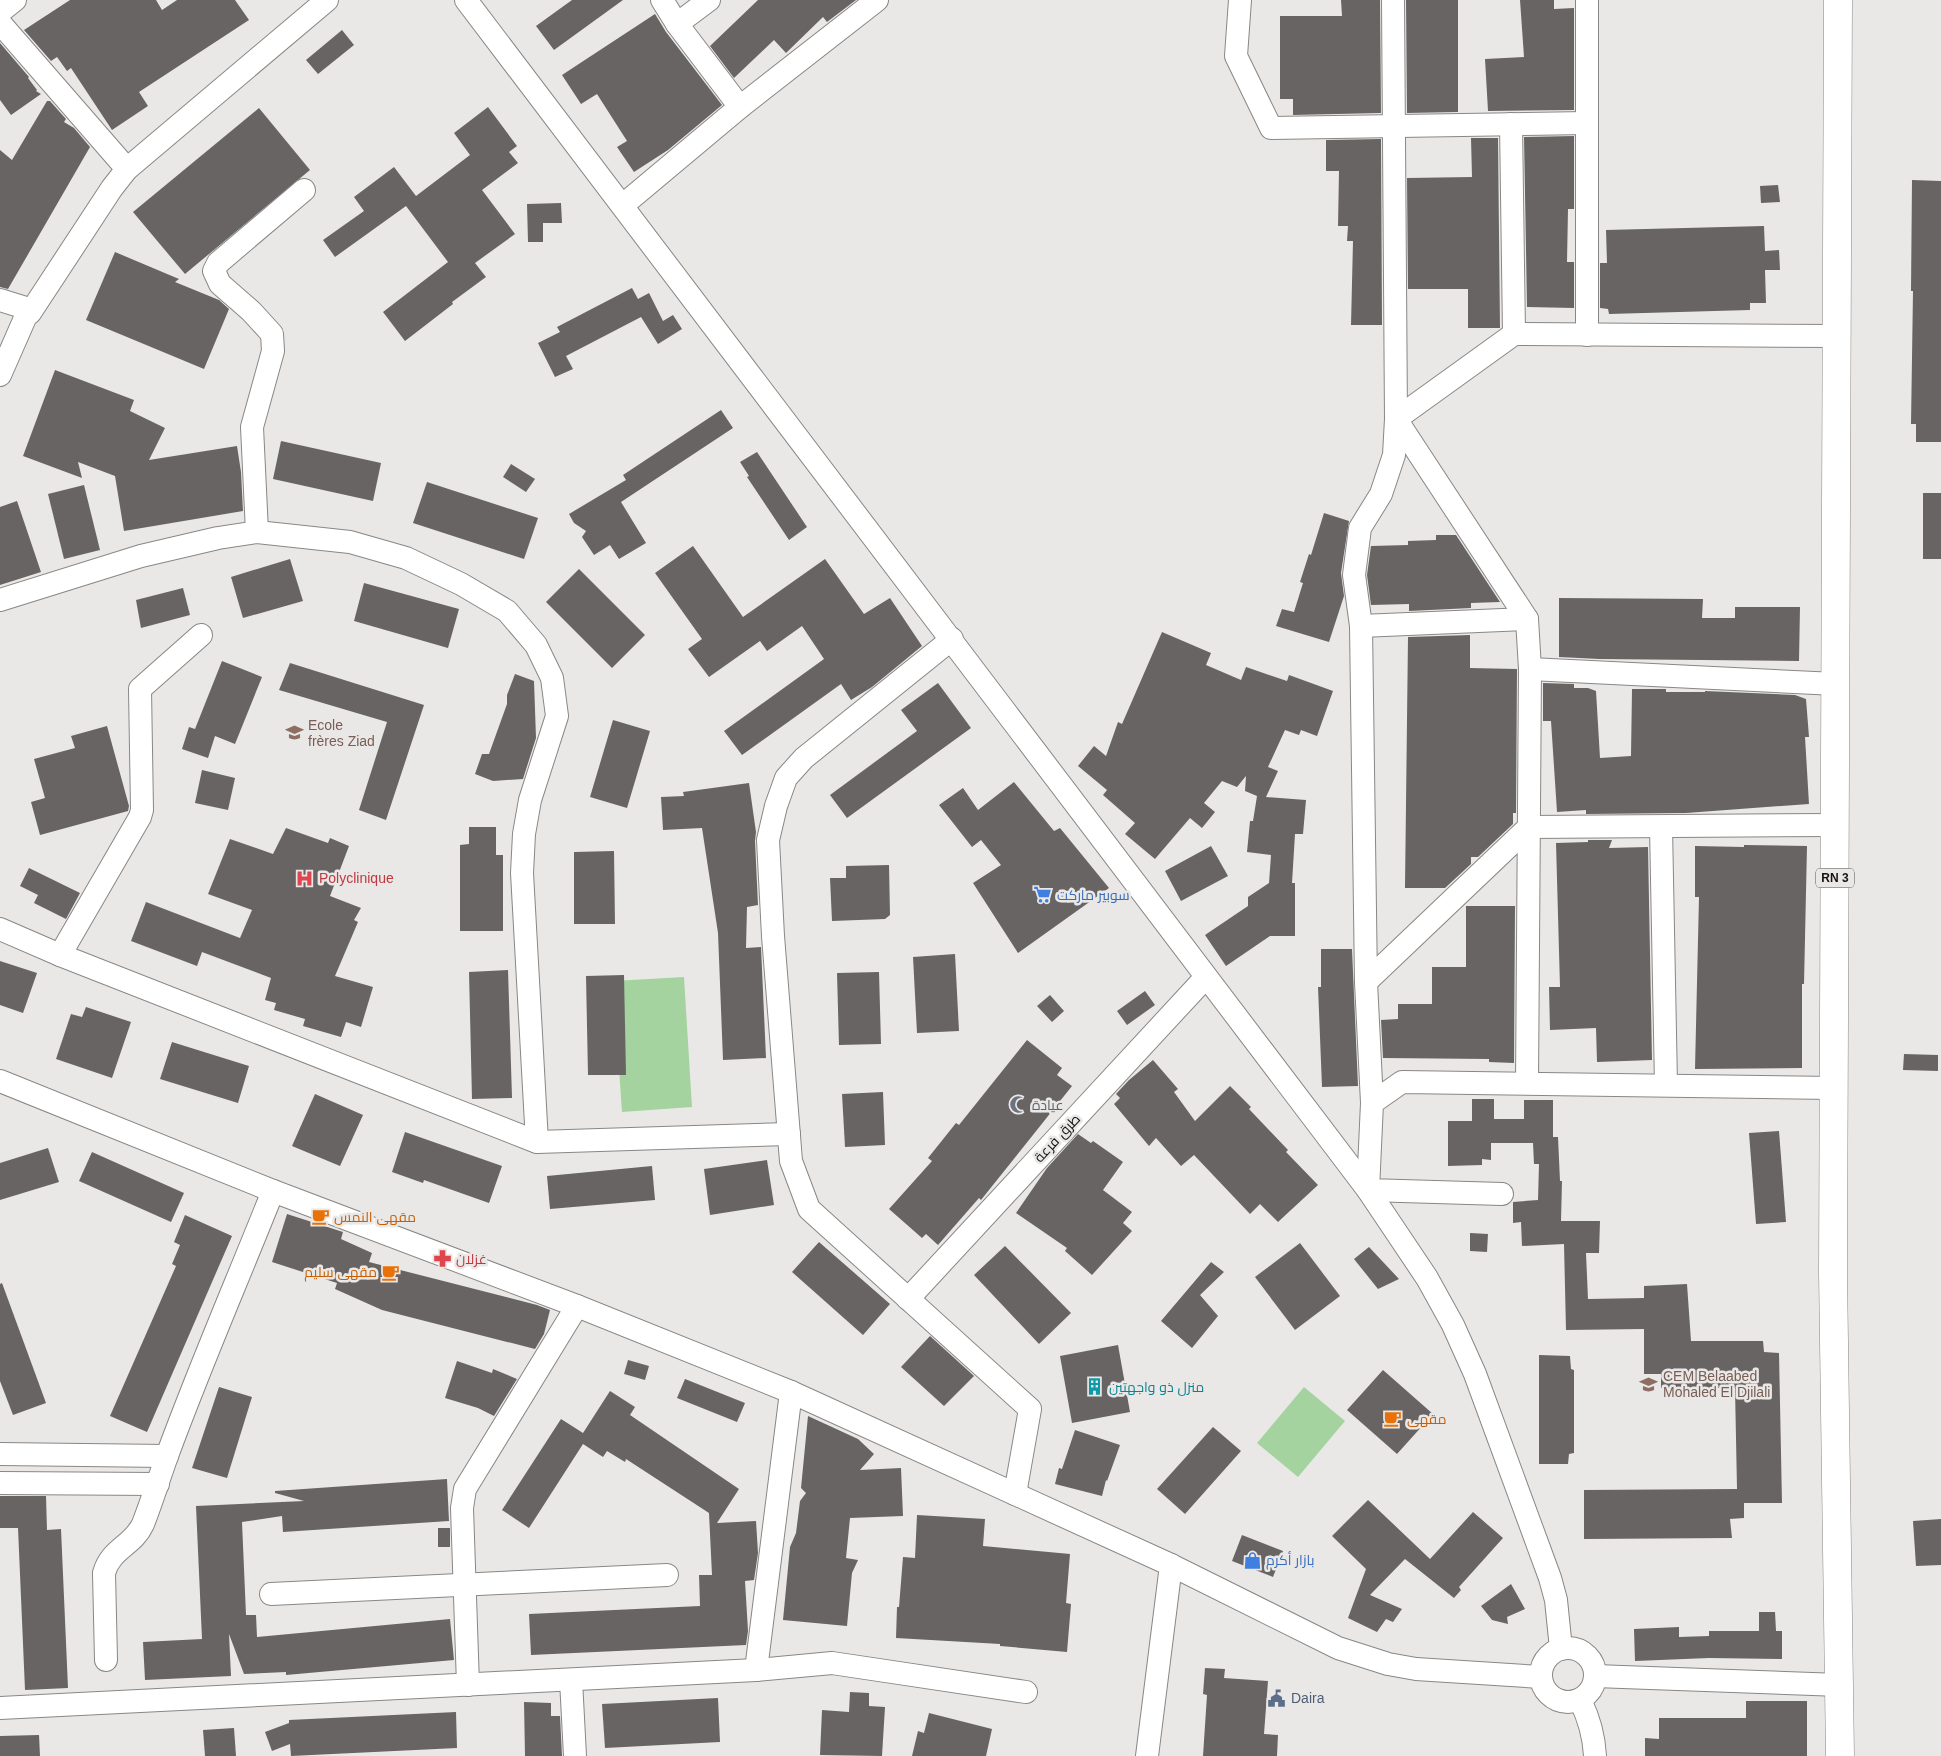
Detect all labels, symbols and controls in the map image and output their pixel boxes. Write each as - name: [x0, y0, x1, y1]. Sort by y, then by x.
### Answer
- place label: Ecole frères Ziad: [308, 717, 375, 749]
- school or university icon: Ecole frères Ziad: [284, 723, 304, 743]
- hospital icon: Polyclinique: [295, 868, 315, 888]
- road number: RN 3: [1816, 868, 1854, 888]
- place label: Polyclinique: [319, 870, 394, 886]
- supermarket icon: سوبير ماركت: [1033, 885, 1053, 905]
- place label: سوبير ماركت: [1057, 887, 1130, 903]
- mosque icon: عيادة: [1008, 1095, 1028, 1115]
- place label: عيادة: [1032, 1097, 1063, 1113]
- street label: طرق فرعة: [1031, 1111, 1084, 1166]
- cafe icon: مقهى النمس: [310, 1207, 330, 1227]
- place label: مقهى النمس: [334, 1209, 416, 1225]
- pharmacy icon: غزلان: [432, 1249, 452, 1269]
- place label: غزلان: [456, 1251, 487, 1267]
- cafe icon: مقهى سليم: [381, 1262, 401, 1282]
- place label: مقهى سليم: [304, 1264, 377, 1282]
- place label: CEM Belaabed Mohaled El Djilali: [1663, 1368, 1770, 1400]
- school or university icon: CEM Belaabed Mohaled El Djilali: [1639, 1374, 1659, 1394]
- building icon: منزل ذو واجهتين: [1085, 1377, 1105, 1397]
- place label: منزل ذو واجهتين: [1109, 1379, 1204, 1396]
- cafe icon: مقهى: [1383, 1409, 1403, 1429]
- place label: مقهى: [1407, 1411, 1447, 1427]
- shop icon: بازار أكرم: [1242, 1550, 1262, 1570]
- place label: بازار أكرم: [1266, 1551, 1314, 1570]
- public building icon: Daira: [1267, 1688, 1287, 1708]
- place label: Daira: [1291, 1690, 1325, 1706]

